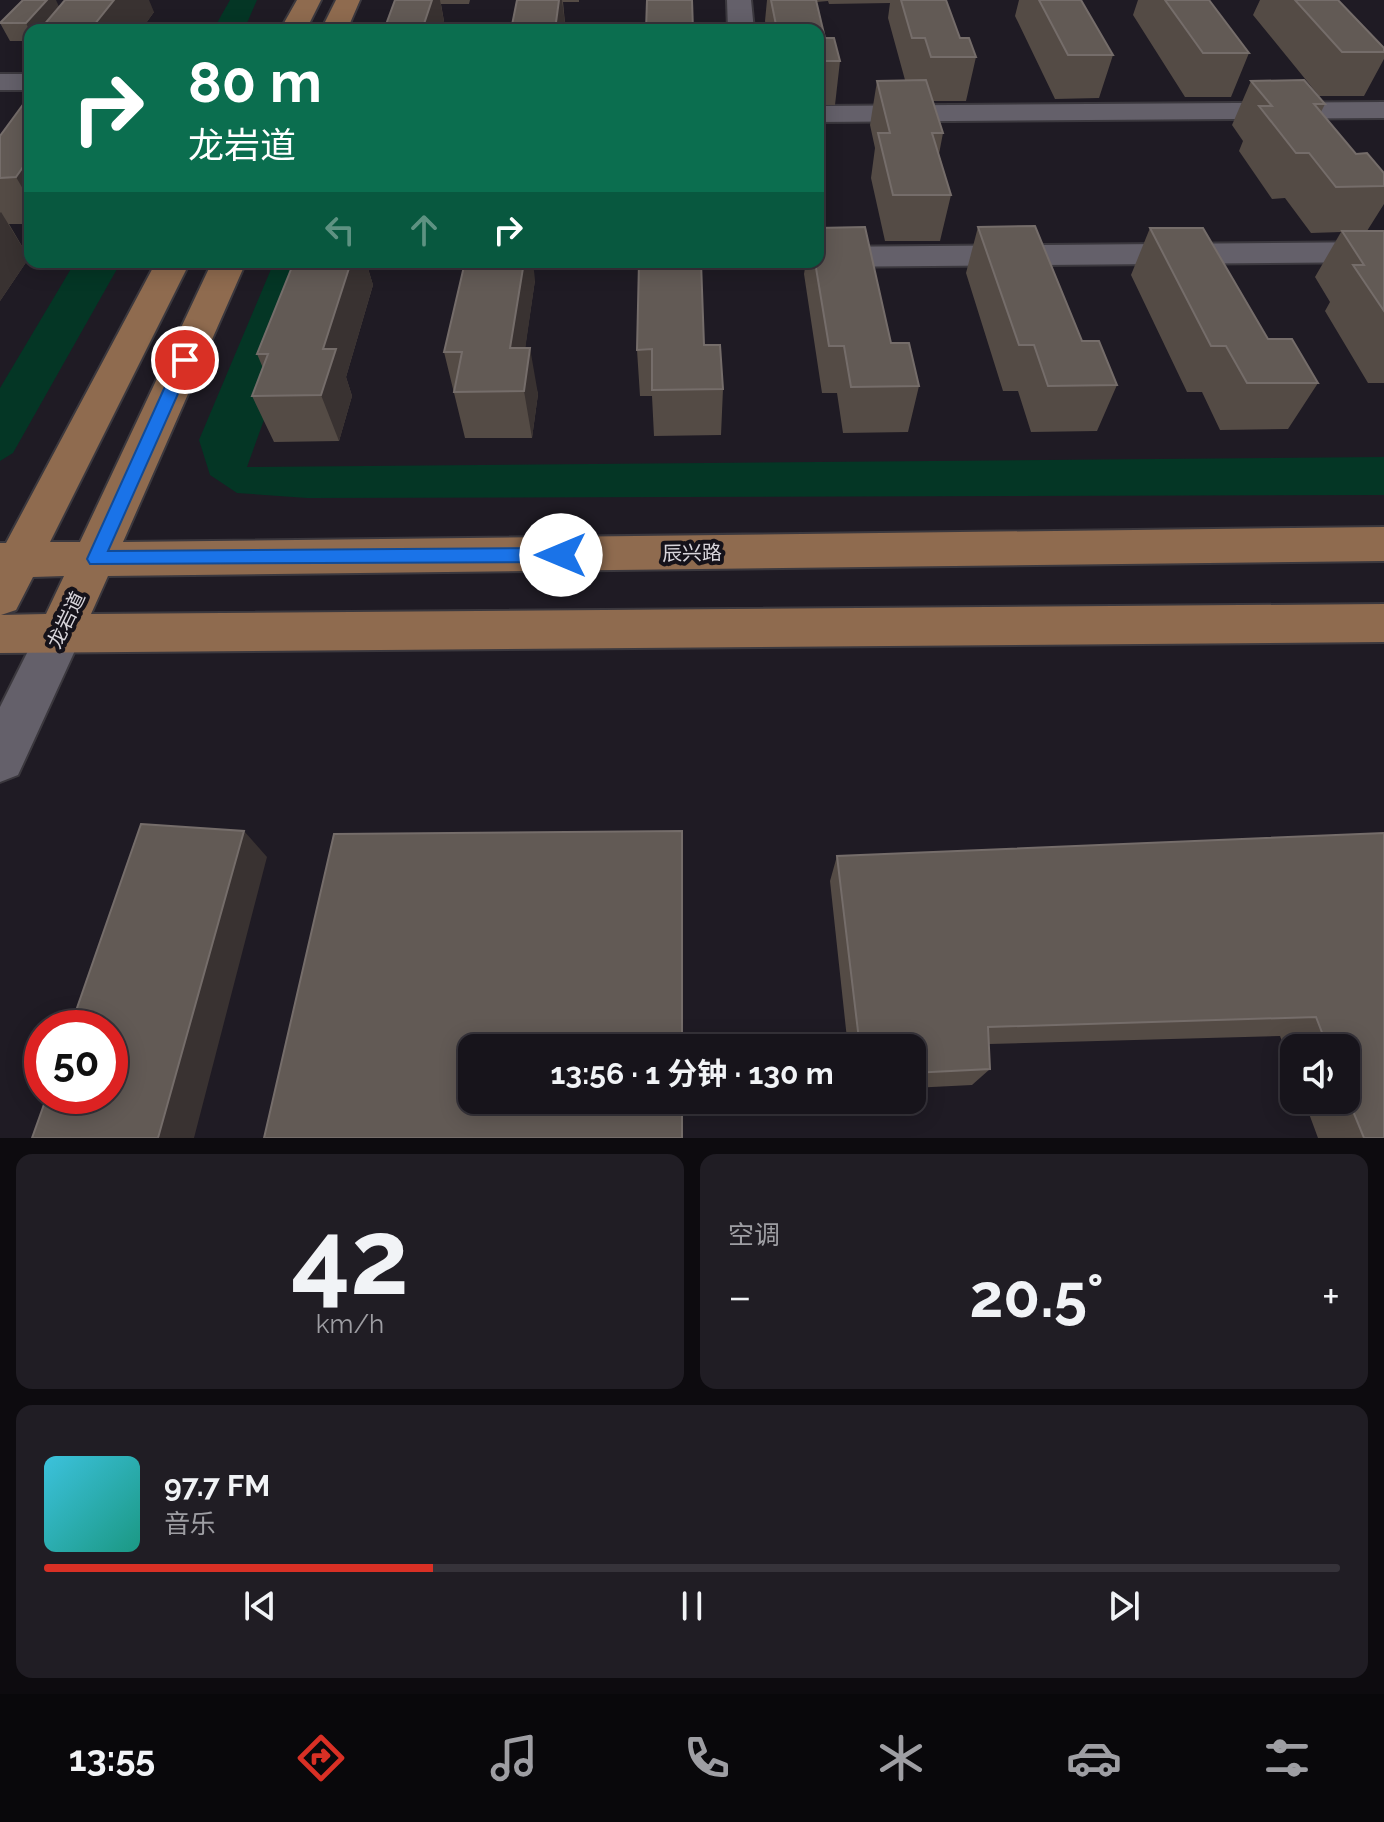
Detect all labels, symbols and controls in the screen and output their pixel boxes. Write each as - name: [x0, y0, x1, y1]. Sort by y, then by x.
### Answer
- text: 80 m: [188, 49, 322, 115]
- icon: right: [56, 56, 160, 160]
- text: 龙岩道: [188, 124, 296, 166]
- icon: left: [318, 208, 362, 252]
- icon: ahead: [402, 208, 446, 252]
- icon: right: [486, 208, 530, 252]
- pin: [151, 326, 219, 394]
- icon: arrive: [163, 338, 207, 382]
- position arrow: [519, 513, 603, 597]
- street label: 辰兴路: [662, 540, 722, 566]
- street label: 龙岩道: [42, 588, 90, 652]
- speed limit sign: 50: [24, 1010, 128, 1114]
- map controls: [1280, 1034, 1360, 1114]
- button: sound: [1280, 1034, 1360, 1114]
- text: 13:56 · 1 分钟 · 130 m: [550, 1056, 834, 1091]
- text: 42: [291, 1196, 409, 1318]
- text: 空调: [728, 1220, 780, 1250]
- text: 20.5°: [969, 1261, 1104, 1331]
- text: −: [728, 1271, 752, 1322]
- text: +: [1322, 1271, 1340, 1322]
- text: km/h: [316, 1309, 384, 1339]
- text: 97.7 FM: [164, 1468, 270, 1503]
- text: 音乐: [164, 1509, 216, 1539]
- icon: previous: [238, 1584, 282, 1628]
- icon: pause: [670, 1584, 714, 1628]
- icon: next: [1102, 1584, 1146, 1628]
- icon: directions: [293, 1730, 349, 1786]
- icon: music: [486, 1730, 542, 1786]
- icon: phone: [679, 1730, 735, 1786]
- icon: climate: [873, 1730, 929, 1786]
- icon: car: [1066, 1730, 1122, 1786]
- icon: filters: [1259, 1730, 1315, 1786]
- text: 13:55: [69, 1737, 155, 1779]

